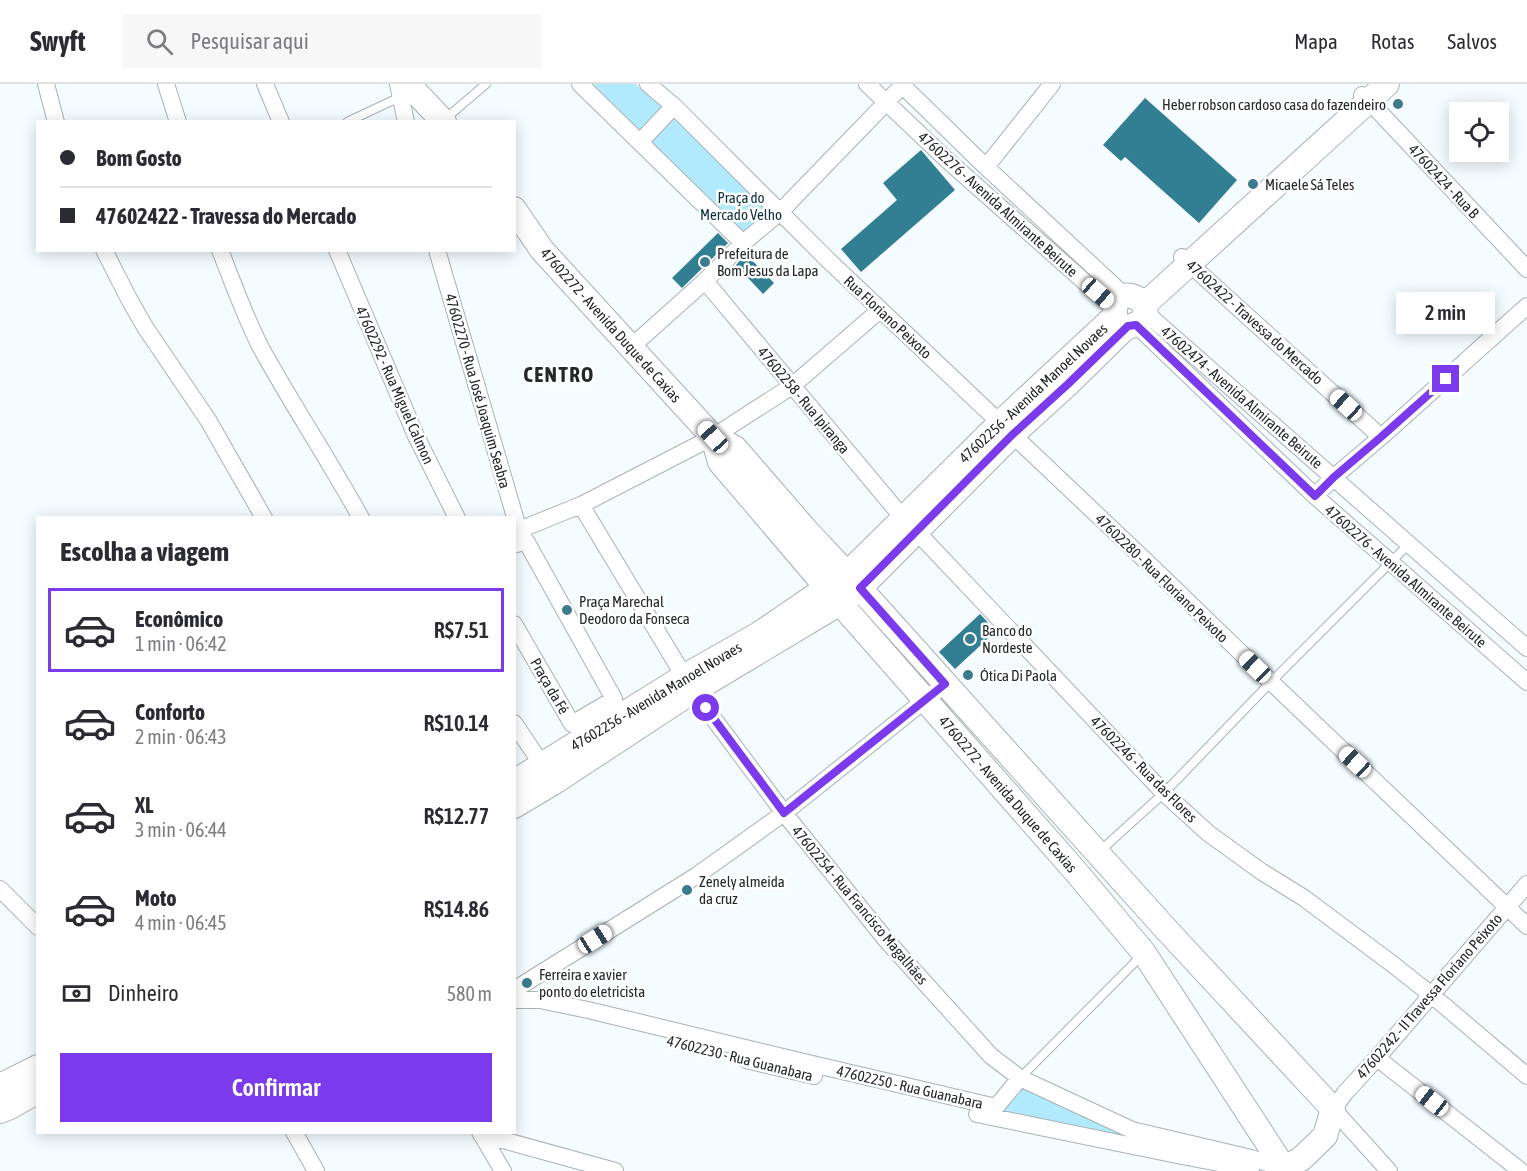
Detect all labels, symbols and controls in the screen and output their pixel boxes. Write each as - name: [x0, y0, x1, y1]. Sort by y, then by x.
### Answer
- search box: [122, 14, 542, 68]
- text: Swyft: [30, 25, 86, 57]
- icon: search: [143, 25, 176, 58]
- text: Pesquisar aqui: [191, 28, 309, 54]
- text: Mapa: [1294, 29, 1338, 53]
- text: Rotas: [1371, 29, 1414, 53]
- text: Salvos: [1447, 29, 1497, 53]
- place label: Heber robson cardoso casa do fazendeiro: [1162, 96, 1386, 113]
- marker: Heber robson cardoso casa do fazendeiro: [1391, 97, 1405, 111]
- map controls: [1449, 102, 1509, 162]
- button: locate: [1449, 102, 1509, 162]
- street label: 47602276 - Avenida Almirante Beirute: [915, 128, 1081, 280]
- street label: 47602424 - Rua B: [1405, 140, 1483, 222]
- text: Bom Gosto: [96, 145, 182, 171]
- place label: Micaele Sá Teles: [1265, 176, 1354, 193]
- marker: Micaele Sá Teles: [1246, 177, 1260, 191]
- park label: Praça do Mercado Velho: [700, 189, 782, 223]
- text: 47602422 - Travessa do Mercado: [96, 203, 357, 229]
- street label: 47602272 - Avenida Duque de Caxias: [537, 244, 685, 406]
- place label: Prefeitura de Bom Jesus da Lapa: [717, 245, 819, 279]
- marker: Prefeitura de Bom Jesus da Lapa: [698, 255, 712, 269]
- street label: 47602422 - Travessa do Mercado: [1183, 256, 1327, 388]
- street label: Rua Floriano Peixoto: [841, 272, 935, 362]
- car: [1079, 274, 1117, 312]
- street label: 47602270 - Rua José Joaquim Seabra: [442, 292, 514, 490]
- callout: 2 min: [1396, 292, 1496, 334]
- text: 2 min: [1425, 301, 1466, 324]
- street label: 47602292 - Rua Miguel Calmon: [352, 303, 438, 467]
- street label: 47602256 - Avenida Manoel Novaes: [955, 320, 1111, 466]
- street label: 47602474 - Avenida Almirante Beirute: [1158, 322, 1326, 472]
- street label: 47602258 - Rua Ipiranga: [754, 343, 854, 457]
- district label: CENTRO: [523, 362, 595, 386]
- route end: [1432, 365, 1459, 392]
- car: [1327, 386, 1365, 424]
- car: [694, 418, 732, 456]
- street label: 47602276 - Avenida Almirante Beirute: [1322, 501, 1490, 651]
- street label: 47602280 - Rua Floriano Peixoto: [1092, 510, 1232, 646]
- text: Escolha a viagem: [60, 536, 229, 567]
- place label: Praça Marechal Deodoro da Fonseca: [579, 593, 690, 627]
- icon: car: [63, 603, 117, 657]
- marker: Praça Marechal Deodoro da Fonseca: [560, 603, 574, 617]
- text: Econômico: [135, 606, 223, 632]
- text: R$7.51: [434, 617, 489, 643]
- place label: Banco do Nordeste: [982, 622, 1033, 656]
- text: 1 min · 06:42: [135, 632, 227, 655]
- marker: Banco do Nordeste: [963, 632, 977, 646]
- street label: 47602256 - Avenida Manoel Novaes: [567, 638, 745, 754]
- car: [1236, 648, 1274, 686]
- street label: Praça da Fé: [527, 655, 573, 717]
- place label: Ótica Di Paola: [980, 667, 1057, 684]
- marker: Ótica Di Paola: [961, 668, 975, 682]
- route start: [692, 694, 719, 721]
- icon: car: [63, 696, 117, 750]
- text: Conforto: [135, 699, 205, 725]
- text: R$10.14: [423, 710, 489, 736]
- street label: 47602272 - Avenida Duque de Caxias: [935, 712, 1081, 876]
- street label: 47602246 - Rua das Flores: [1087, 712, 1201, 826]
- text: 2 min · 06:43: [135, 725, 227, 748]
- car: [1336, 743, 1374, 781]
- icon: car: [63, 789, 117, 843]
- text: XL: [135, 792, 153, 818]
- text: R$12.77: [423, 803, 489, 829]
- text: 3 min · 06:44: [135, 818, 227, 841]
- street label: 47602254 - Rua Francisco Magalhães: [789, 822, 931, 988]
- place label: Zenely almeida da cruz: [699, 873, 785, 907]
- icon: car: [63, 882, 117, 936]
- marker: Zenely almeida da cruz: [680, 883, 694, 897]
- text: Moto: [135, 885, 177, 911]
- text: R$14.86: [423, 896, 489, 922]
- street label: 47602242 - II Travessa Floriano Peixoto: [1353, 910, 1505, 1082]
- text: 4 min · 06:45: [135, 911, 227, 934]
- car: [575, 922, 615, 956]
- place label: Ferreira e xavier ponto do eletricista: [539, 966, 645, 1000]
- marker: Ferreira e xavier ponto do eletricista: [520, 976, 534, 990]
- icon: cash: [60, 977, 93, 1010]
- text: Dinheiro: [108, 980, 179, 1006]
- text: 580 m: [447, 982, 492, 1005]
- street label: 47602230 - Rua Guanabara: [665, 1032, 815, 1084]
- button: Confirmar: [60, 1053, 492, 1122]
- street label: 47602250 - Rua Guanabara: [835, 1062, 985, 1112]
- car: [1412, 1083, 1452, 1119]

